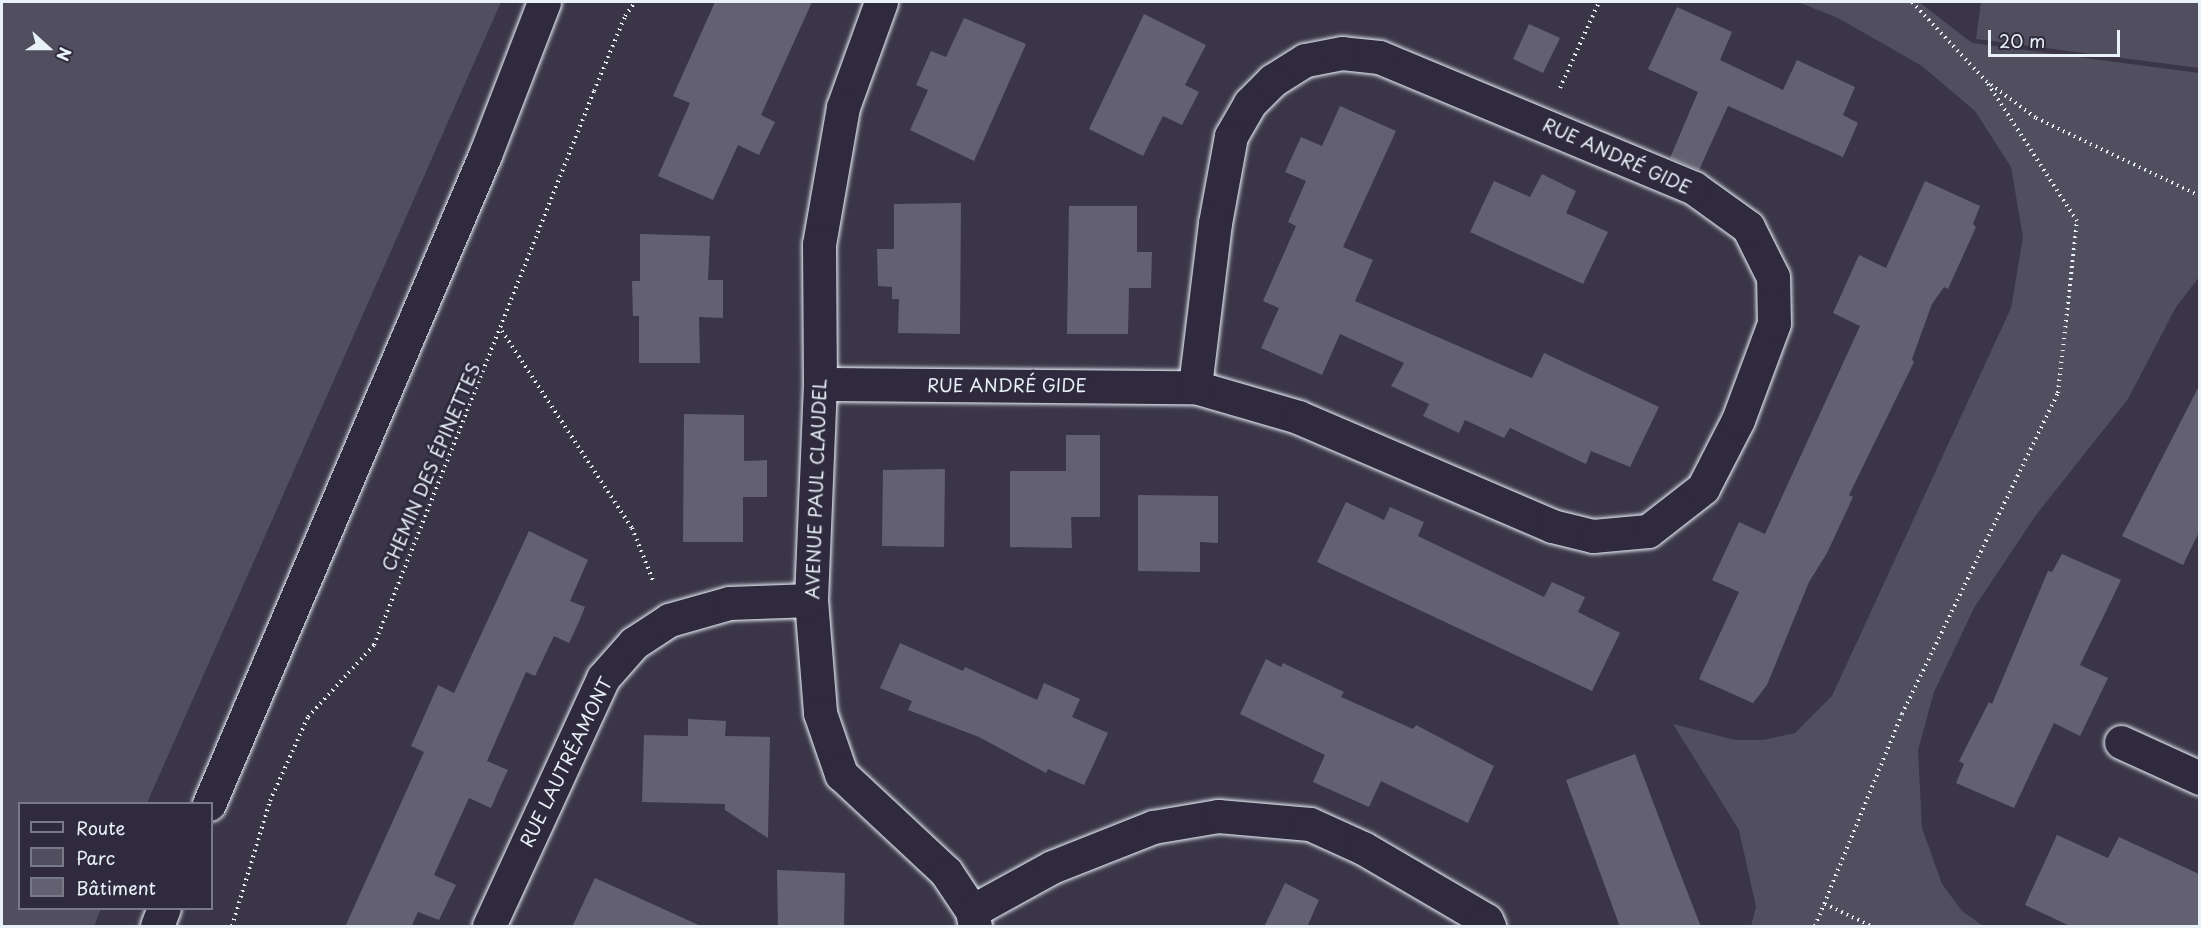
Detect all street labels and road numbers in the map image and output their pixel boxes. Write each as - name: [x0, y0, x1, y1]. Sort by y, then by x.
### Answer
- street label: RUE ANDRÉ GIDE: [1538, 113, 1696, 199]
- street label: CHEMIN DES ÉPINETTES: [377, 360, 485, 574]
- street label: RUE ANDRÉ GIDE: [925, 374, 1089, 396]
- street label: AVENUE PAUL CLAUDEL: [801, 378, 831, 600]
- street label: RUE LAUTRÉAMONT: [515, 672, 617, 852]

